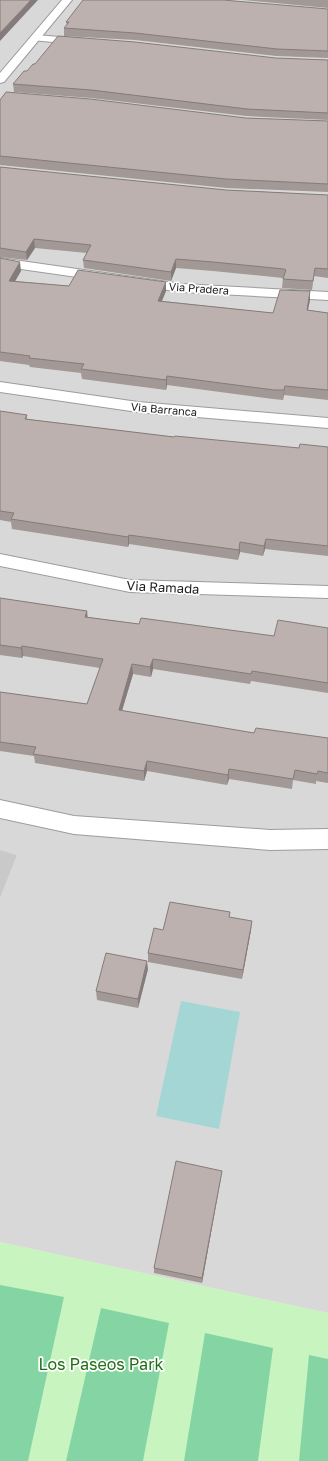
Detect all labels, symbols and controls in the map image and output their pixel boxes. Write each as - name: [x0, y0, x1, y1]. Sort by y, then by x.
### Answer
- street label: Via Pradera: [168, 279, 230, 297]
- street label: Via Barranca: [130, 400, 198, 418]
- street label: Via Ramada: [126, 577, 200, 597]
- park label: Los Paseos Park: [39, 1354, 163, 1374]

